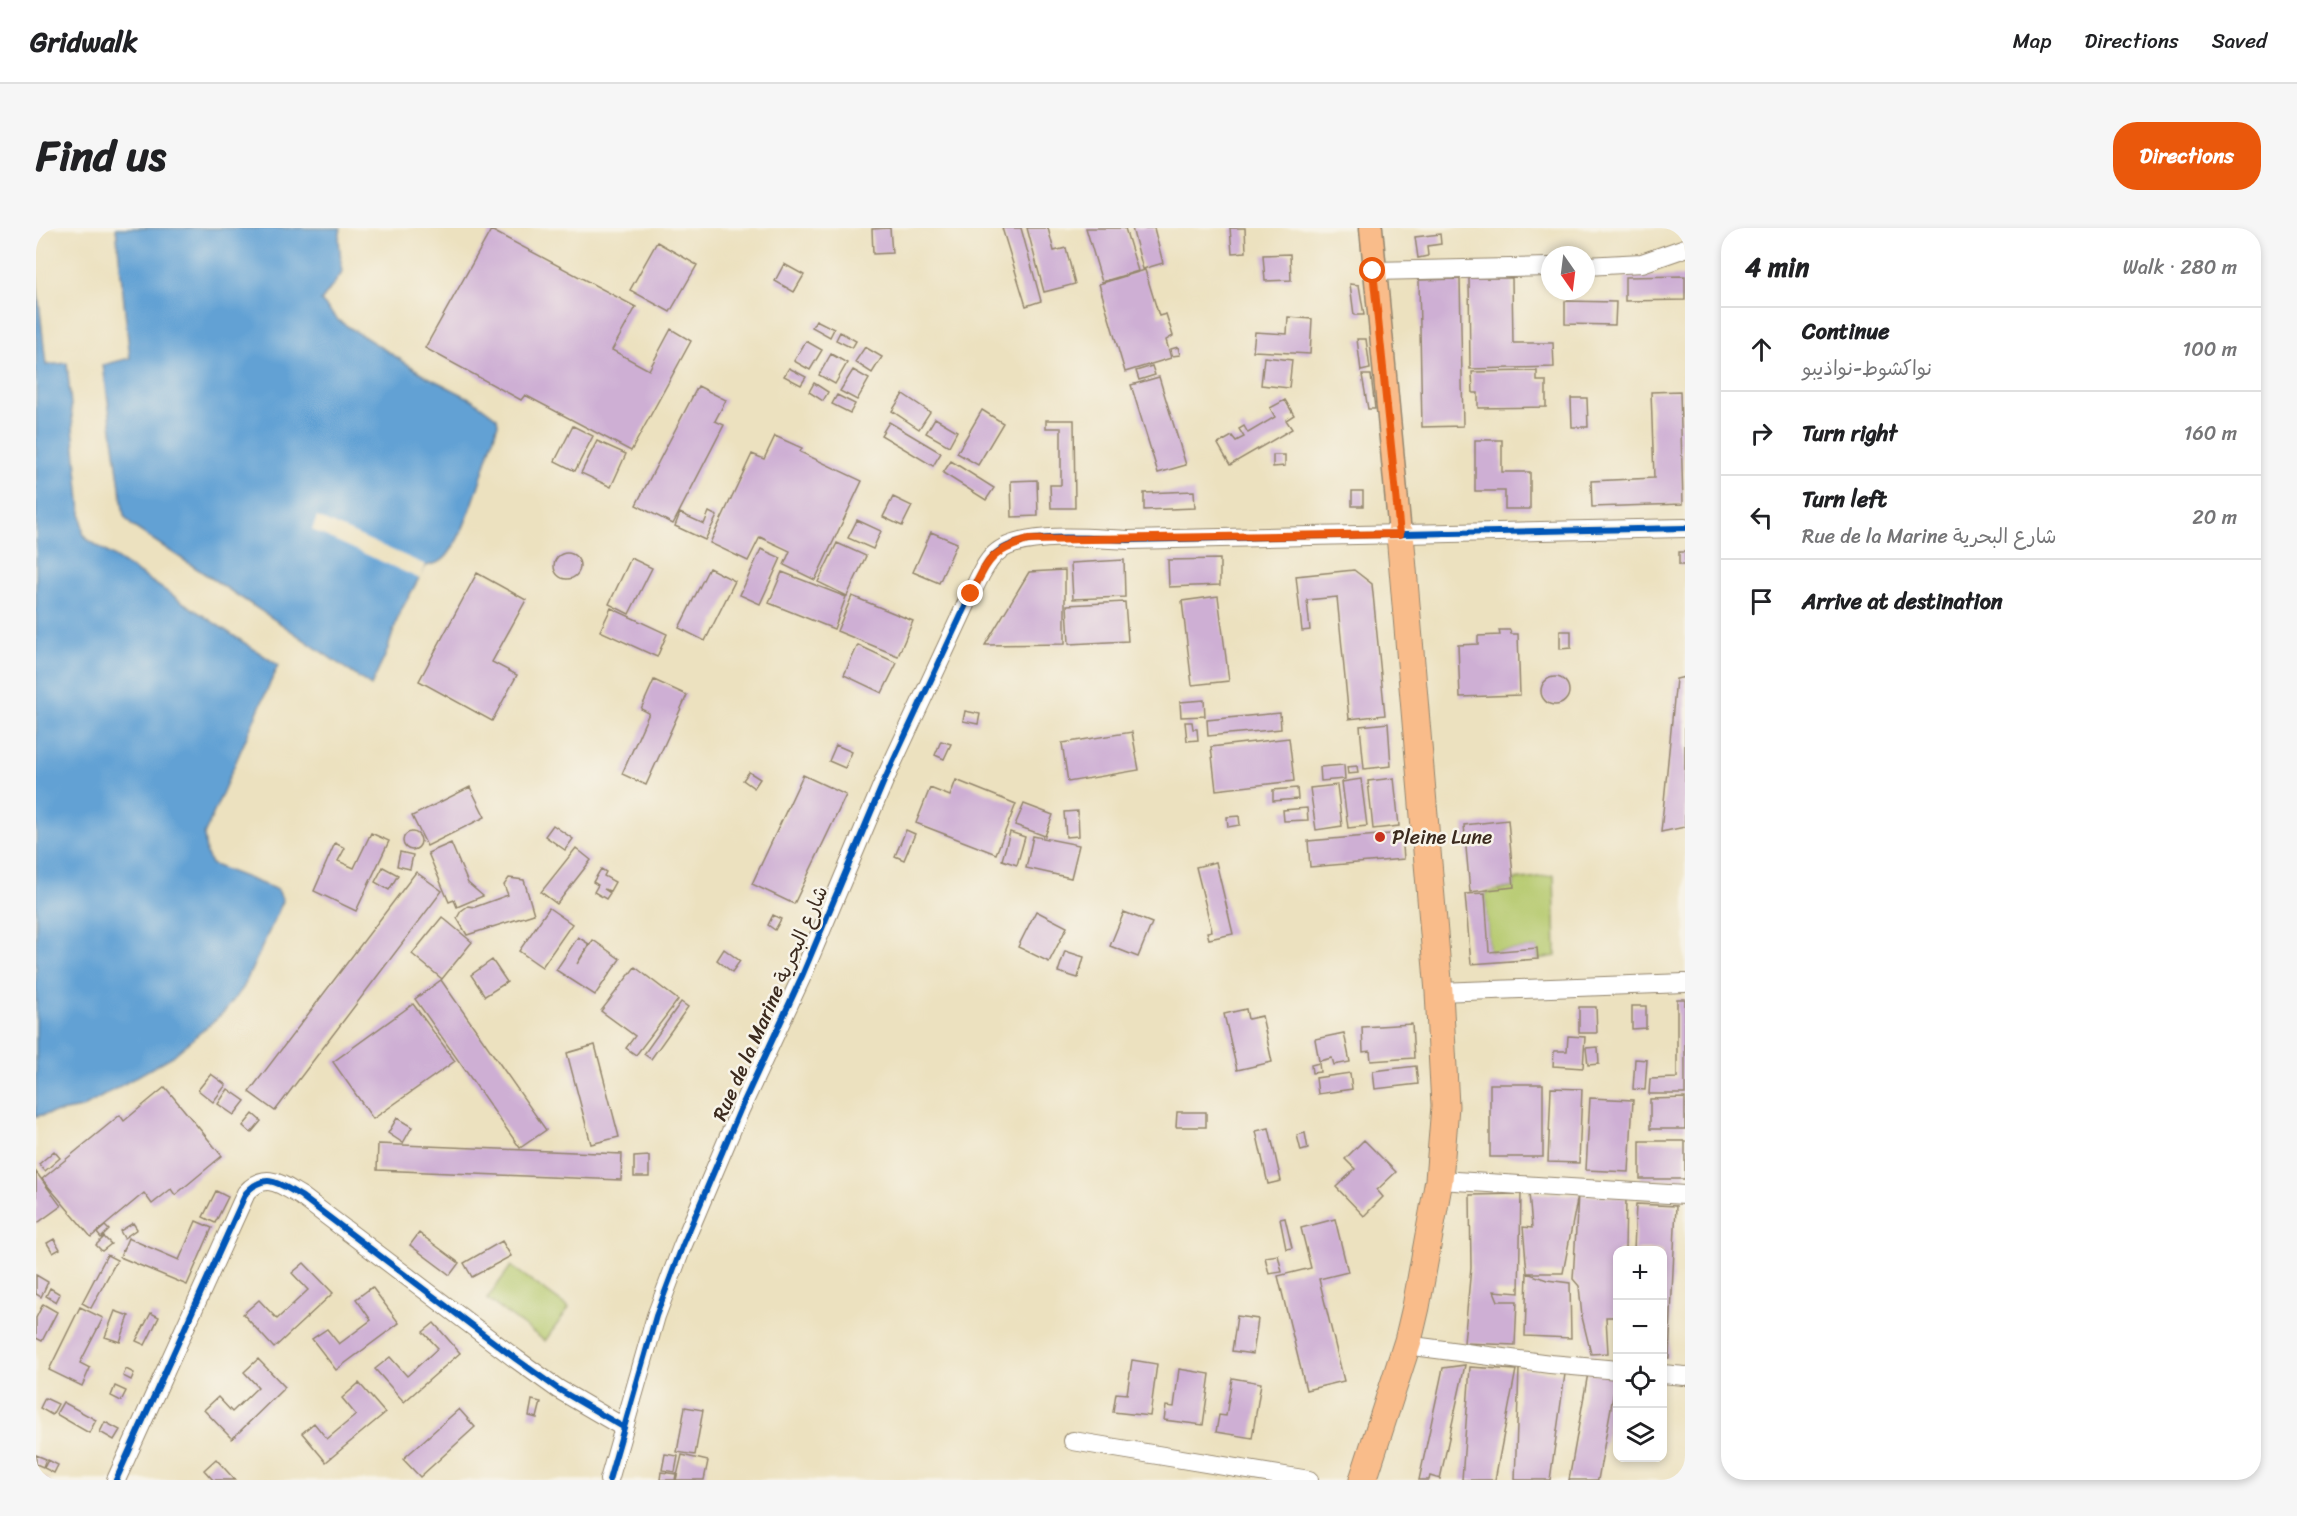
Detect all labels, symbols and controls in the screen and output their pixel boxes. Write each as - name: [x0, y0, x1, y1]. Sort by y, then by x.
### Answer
- text: Gridwalk: [30, 17, 138, 66]
- text: Map: [2013, 22, 2051, 60]
- text: Directions: [2084, 22, 2179, 60]
- text: Saved: [2212, 22, 2267, 60]
- text: Find us: [36, 119, 166, 193]
- button: Directions: [2113, 122, 2261, 190]
- text: 4 min: [1745, 244, 1809, 290]
- north arrow: [1541, 246, 1595, 300]
- text: Walk · 280 m: [2123, 250, 2237, 285]
- route start: [1359, 257, 1385, 283]
- text: Continue: [1802, 312, 1890, 351]
- text: 100 m: [2183, 332, 2237, 367]
- icon: ahead: [1745, 333, 1778, 366]
- text: نواكشوط-نواذيبو: [1802, 351, 1933, 386]
- text: Turn right: [1802, 414, 1897, 453]
- text: 160 m: [2184, 416, 2237, 451]
- icon: right: [1745, 417, 1778, 450]
- text: Turn left: [1802, 480, 1887, 519]
- text: 20 m: [2192, 500, 2237, 535]
- icon: left: [1745, 501, 1778, 534]
- text: Rue de la Marine شارع البحرية: [1802, 519, 2057, 554]
- route end: [957, 580, 983, 606]
- text: Arrive at destination: [1802, 582, 2003, 621]
- icon: arrive: [1745, 585, 1778, 618]
- place label: Pleine Lune: [1392, 820, 1492, 855]
- marker: Pleine Lune: [1373, 830, 1387, 844]
- street label: Rue de la Marine شارع البحرية: [703, 880, 838, 1127]
- map controls: [1613, 1246, 1667, 1462]
- button: +: [1613, 1246, 1667, 1300]
- button: −: [1613, 1300, 1667, 1354]
- button: locate: [1613, 1354, 1667, 1408]
- button: layers: [1613, 1408, 1667, 1462]

